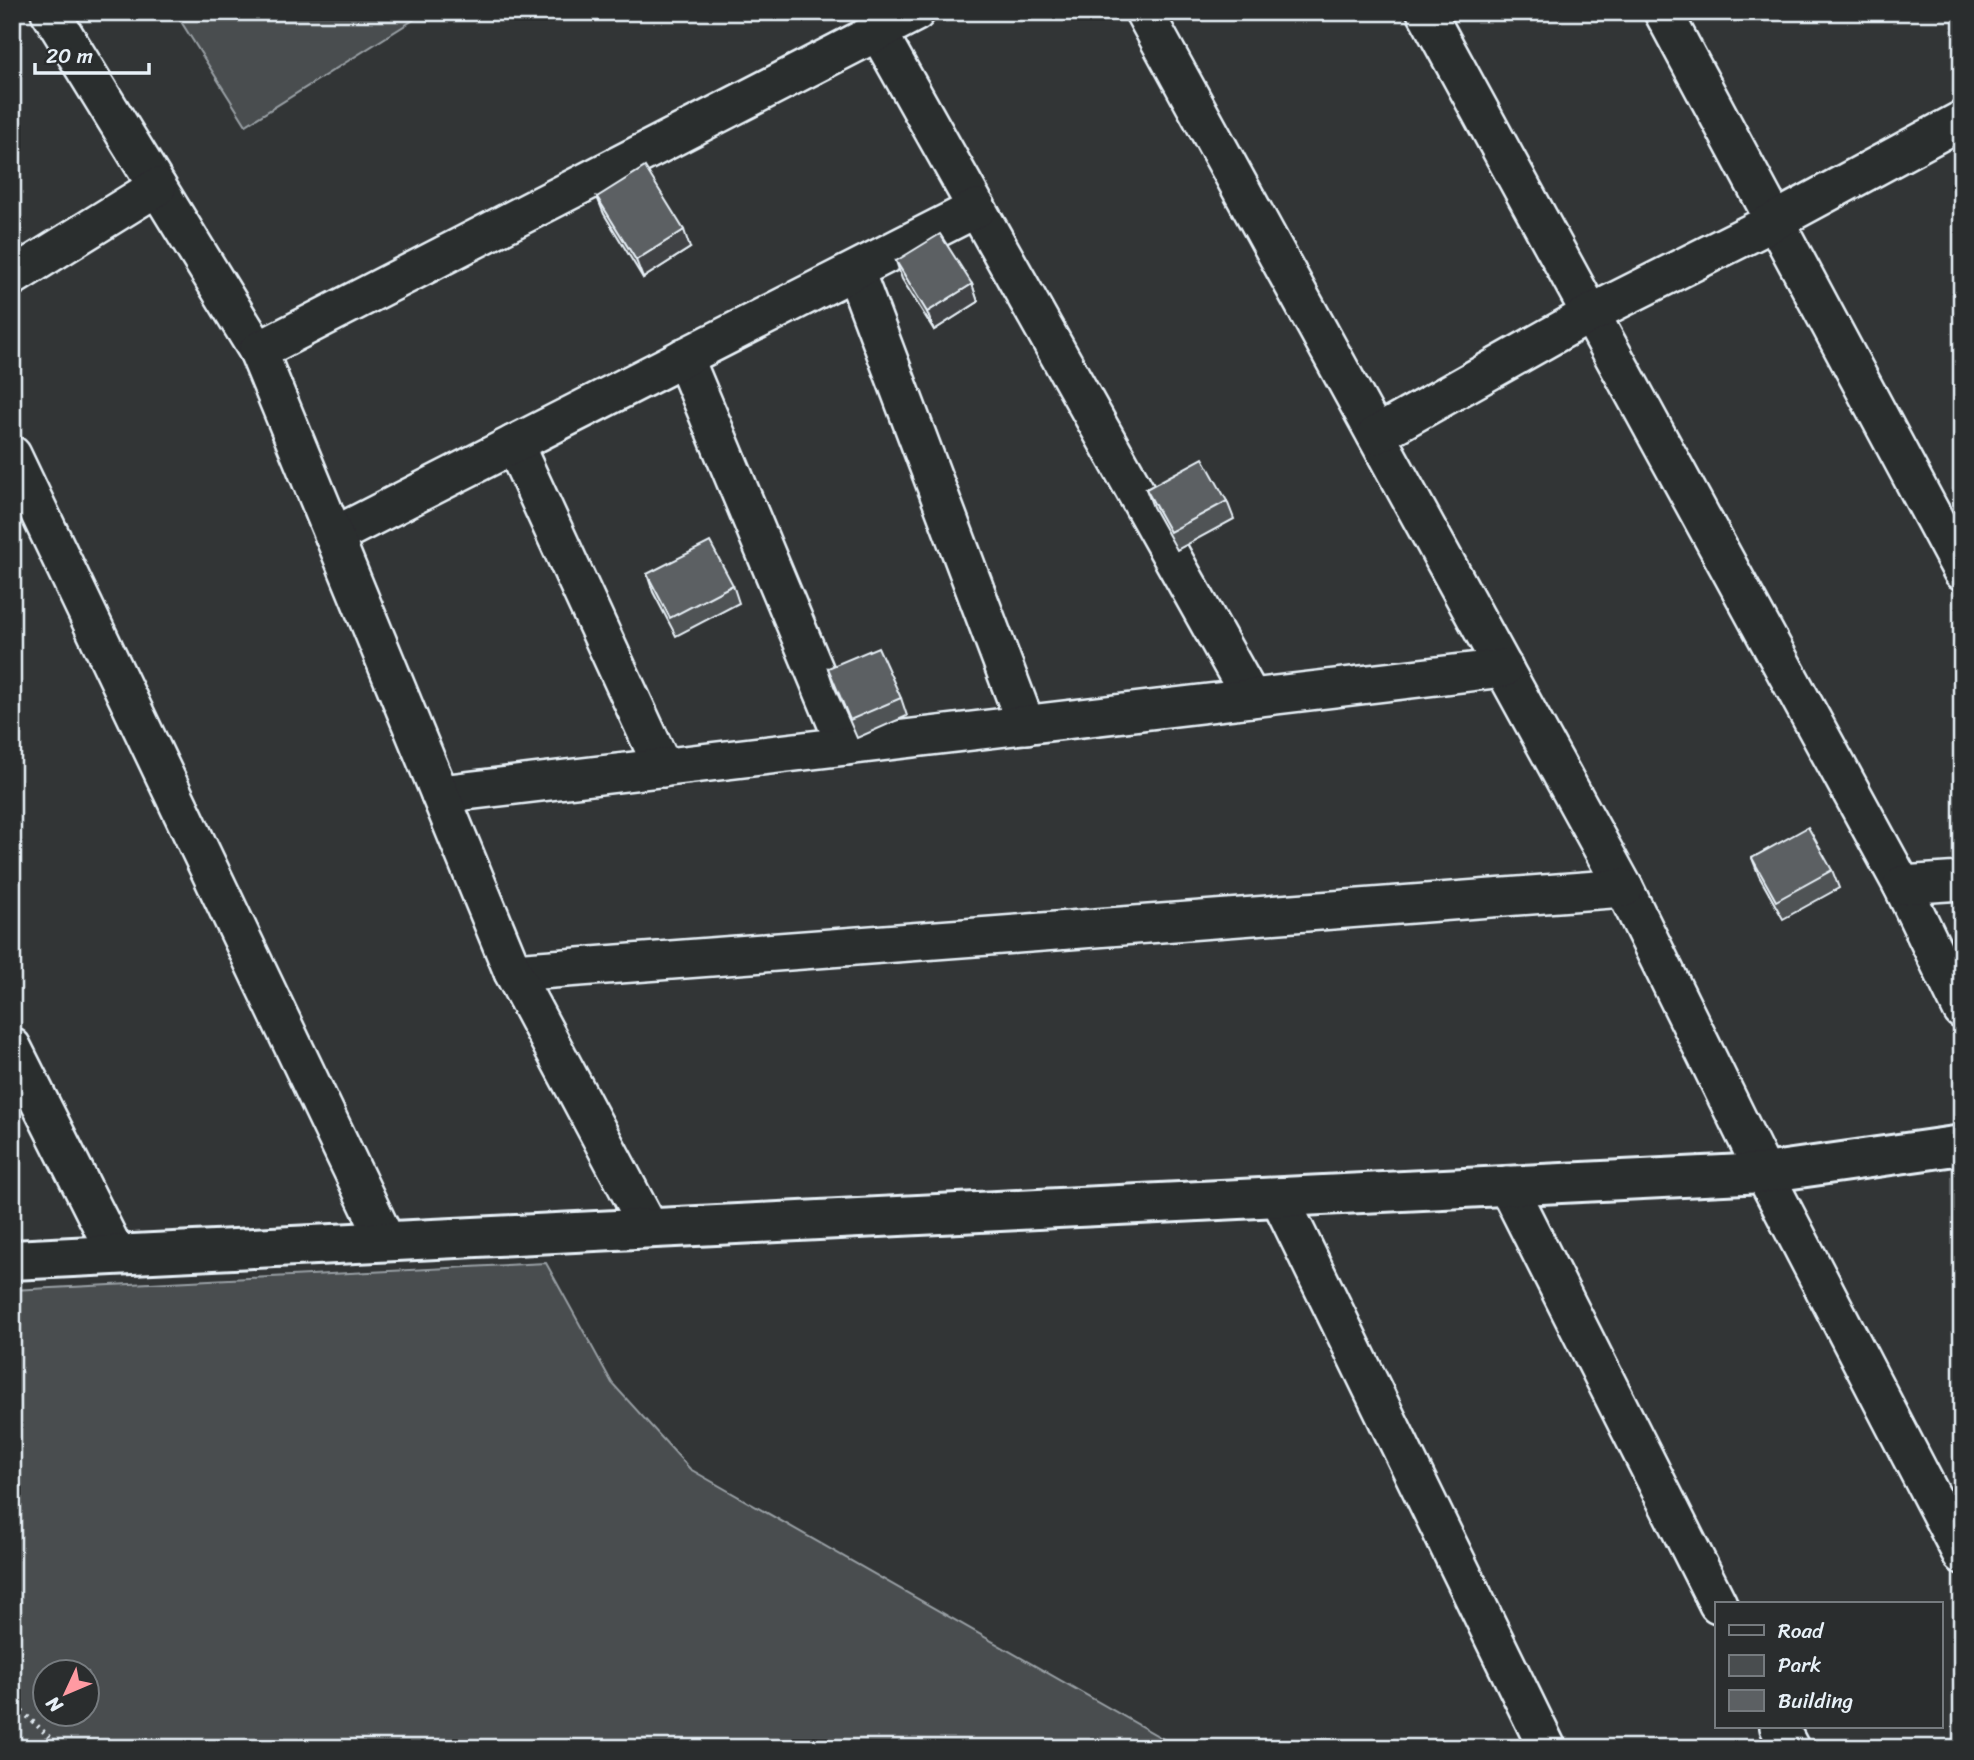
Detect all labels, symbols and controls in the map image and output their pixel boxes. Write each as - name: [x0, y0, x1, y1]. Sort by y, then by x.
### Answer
- scale bar: [35, 32, 149, 76]
- text: 20 m: [46, 37, 93, 75]
- legend: [1715, 1602, 1942, 1728]
- text: Road: [1778, 1612, 1825, 1650]
- text: Park: [1778, 1646, 1821, 1684]
- north arrow: [32, 1658, 102, 1728]
- text: Building: [1778, 1682, 1854, 1720]
- text: N: [37, 1688, 71, 1721]

